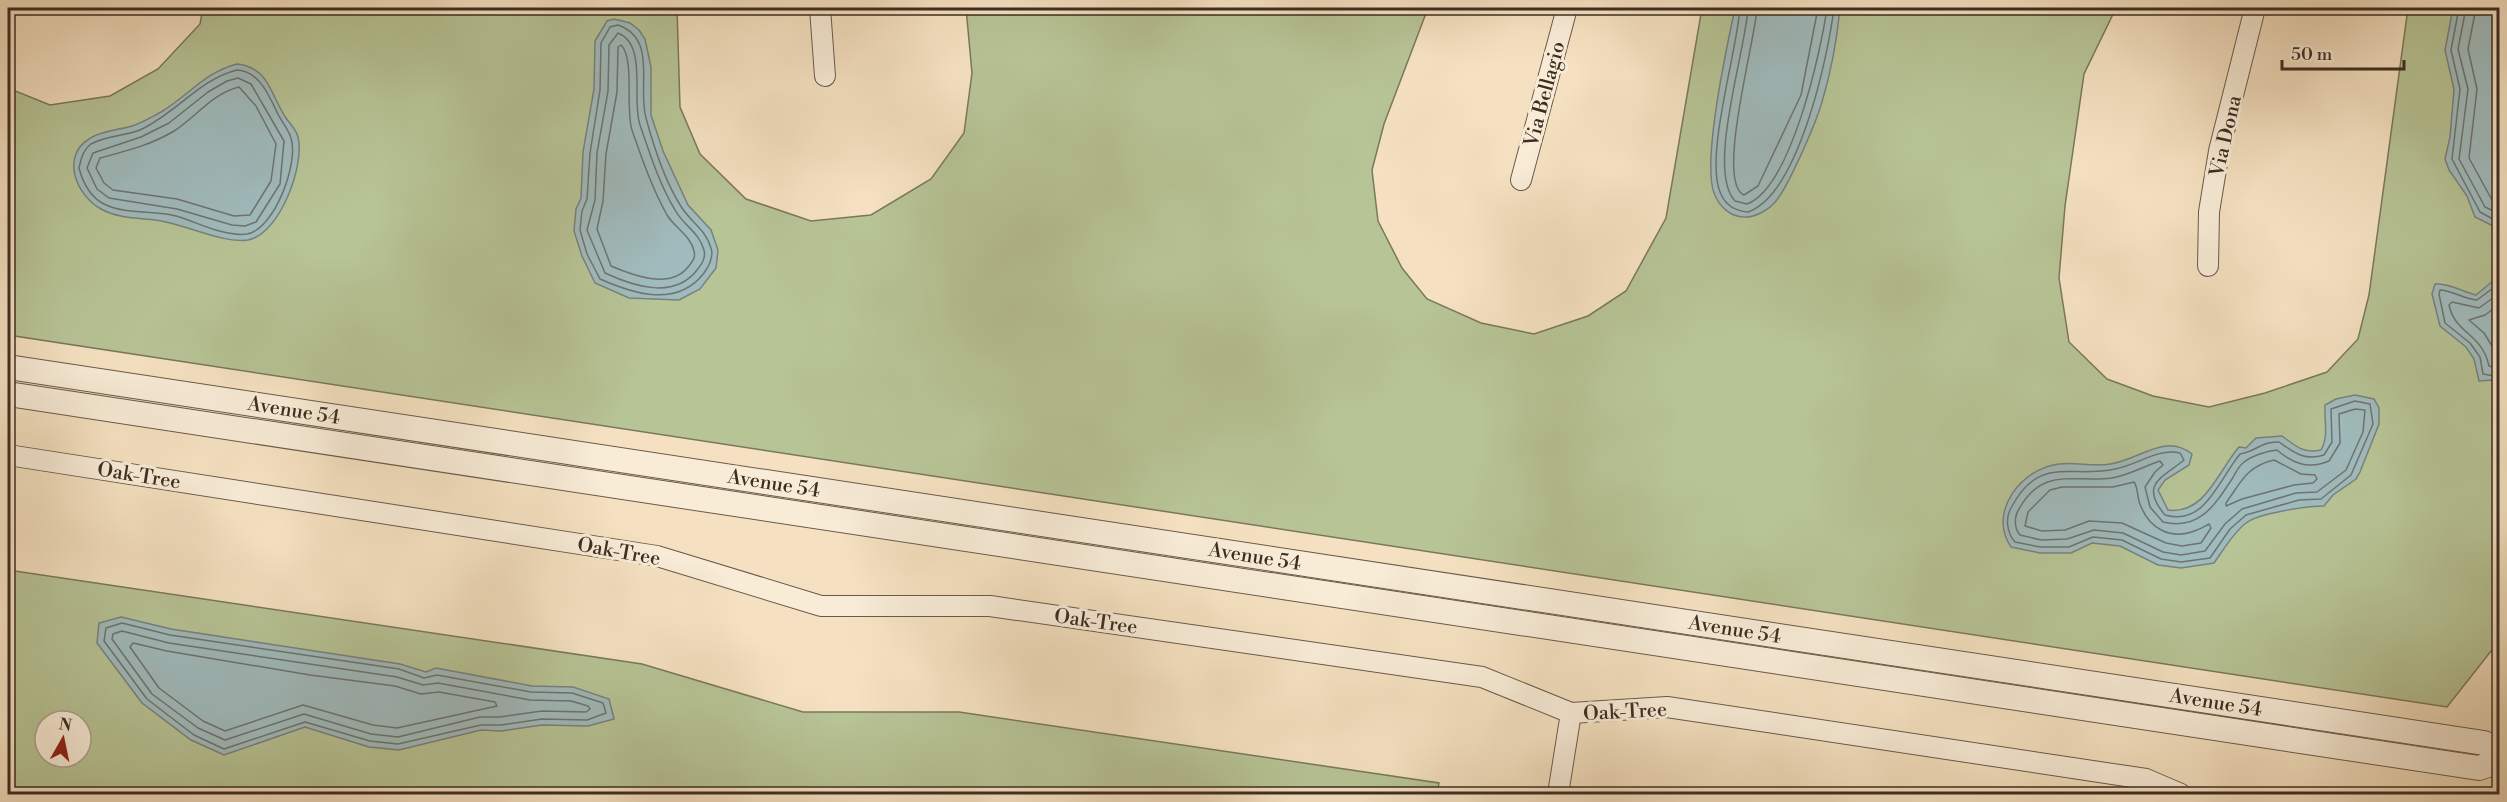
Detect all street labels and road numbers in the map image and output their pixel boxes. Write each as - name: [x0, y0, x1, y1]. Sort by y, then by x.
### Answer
- street label: Via Bellagio: [1519, 39, 1572, 151]
- street label: Via Dona: [2205, 92, 2248, 180]
- street label: Avenue 54: [245, 392, 342, 431]
- street label: Oak-Tree: [95, 458, 182, 495]
- street label: Avenue 54: [725, 465, 822, 504]
- street label: Oak-Tree: [575, 533, 662, 572]
- street label: Avenue 54: [1206, 538, 1303, 577]
- street label: Oak-Tree: [1052, 604, 1139, 641]
- street label: Avenue 54: [1686, 611, 1783, 650]
- street label: Avenue 54: [2167, 684, 2264, 723]
- street label: Oak-Tree: [1583, 698, 1668, 727]

